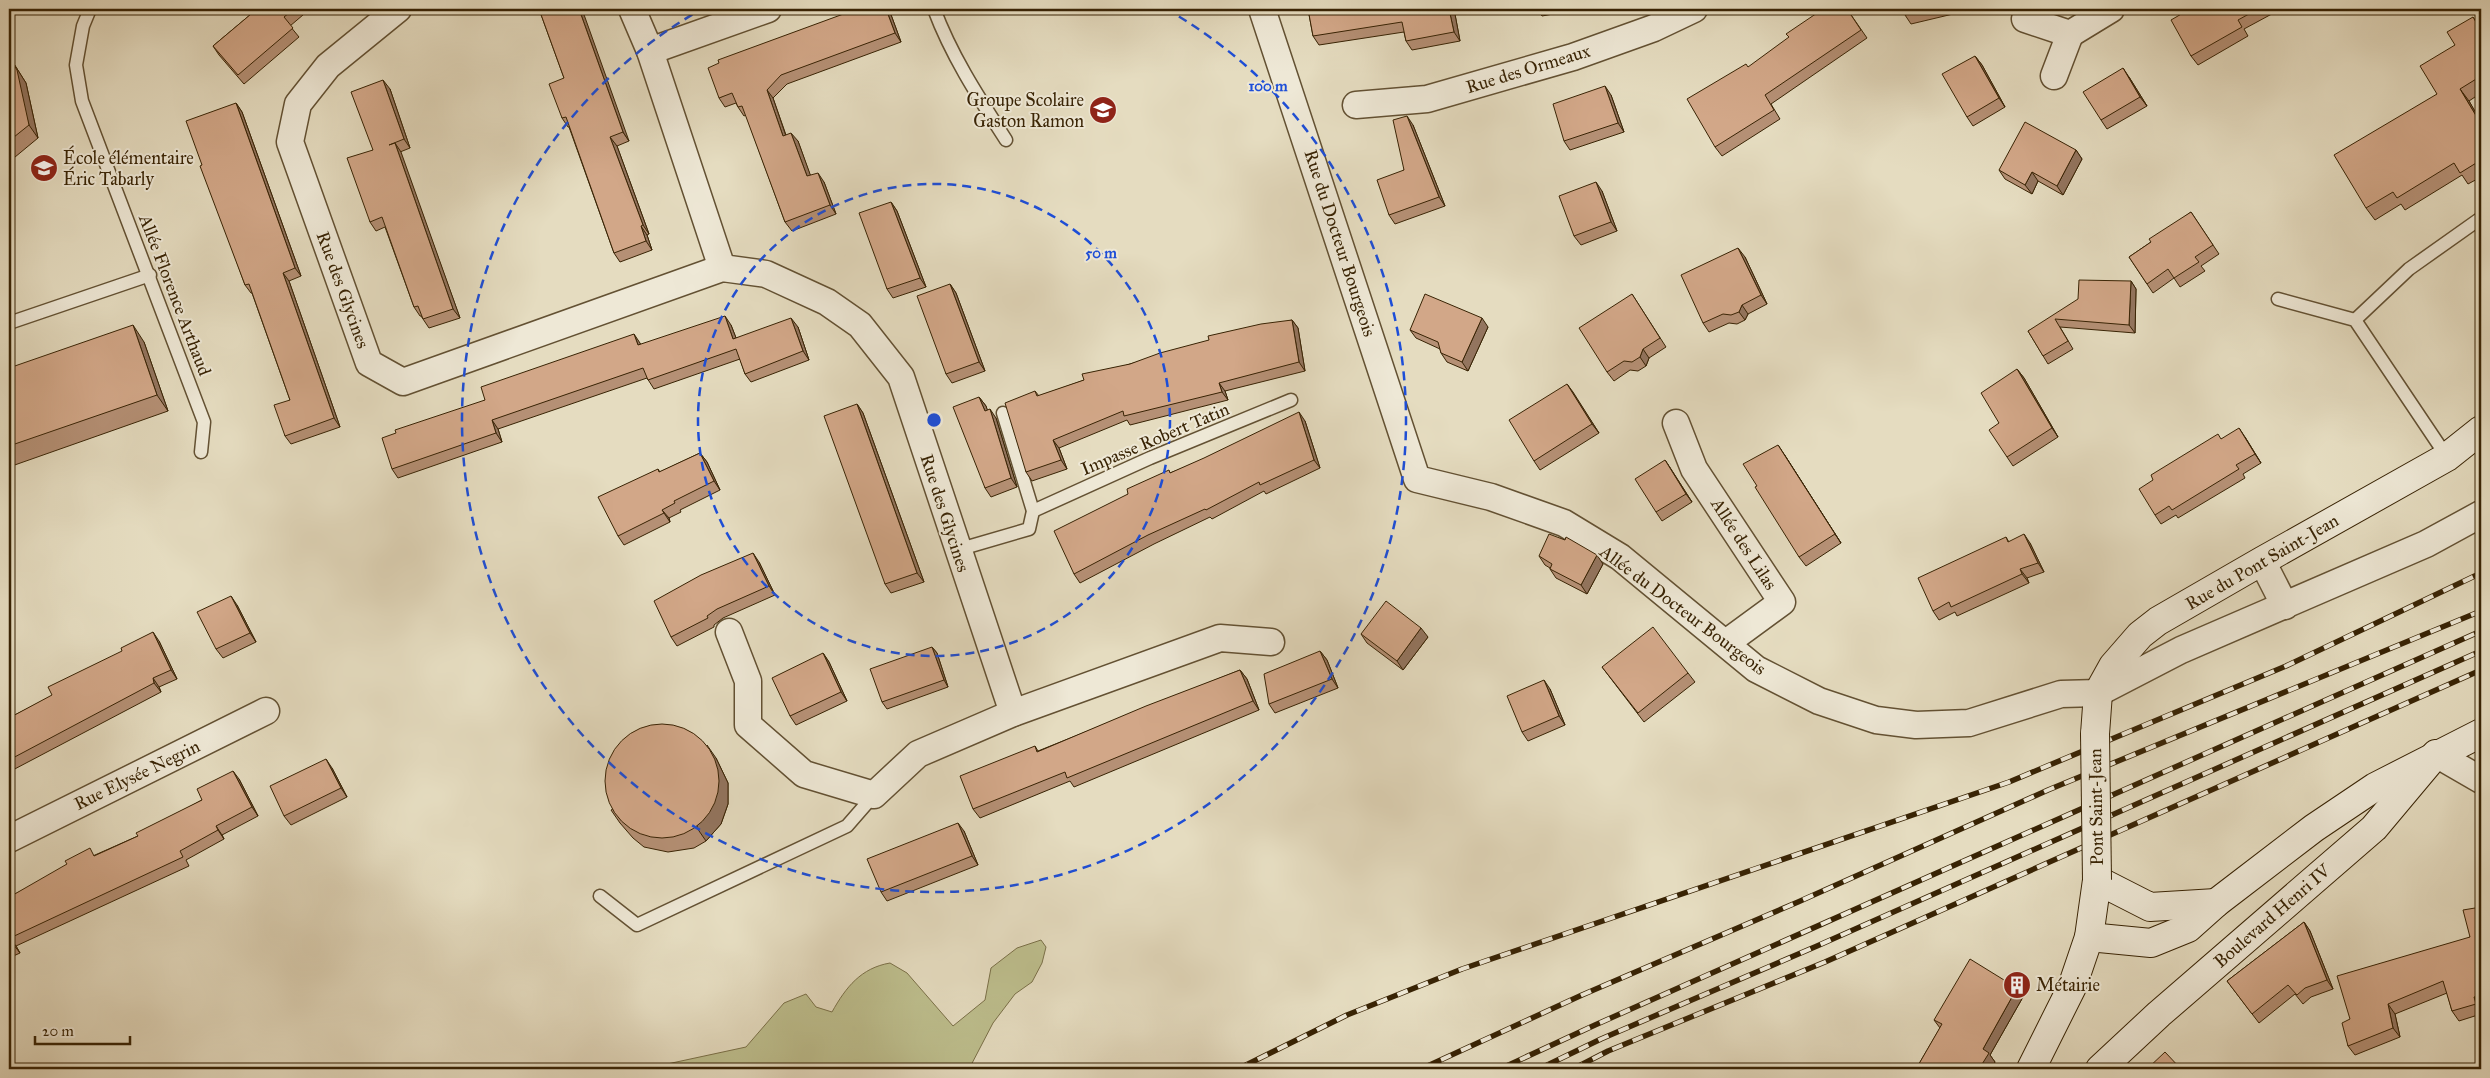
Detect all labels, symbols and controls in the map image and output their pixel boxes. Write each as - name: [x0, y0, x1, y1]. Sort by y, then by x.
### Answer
- street label: Rue des Ormeaux: [1463, 40, 1593, 98]
- text: 100 m: [1248, 77, 1288, 95]
- place label: Groupe Scolaire Gaston Ramon: [966, 89, 1084, 132]
- school or university icon: Groupe Scolaire Gaston Ramon: [1088, 95, 1118, 125]
- place label: École élémentaire Éric Tabarly: [63, 145, 194, 190]
- street label: Rue du Docteur Bourgeois: [1298, 147, 1381, 340]
- school or university icon: École élémentaire Éric Tabarly: [29, 153, 59, 183]
- street label: Allée Florence Arthaud: [134, 210, 216, 379]
- street label: Rue des Glycines: [312, 229, 374, 351]
- text: 50 m: [1085, 244, 1117, 262]
- street label: Impasse Robert Tatin: [1078, 398, 1233, 480]
- centre of rings: [925, 411, 943, 429]
- street label: Rue des Glycines: [916, 451, 974, 575]
- street label: Allée des Lilas: [1706, 493, 1782, 594]
- street label: Rue du Pont Saint-Jean: [2182, 509, 2343, 616]
- street label: Allée du Docteur Bourgeois: [1594, 540, 1770, 680]
- street label: Rue Elysée Negrin: [71, 735, 204, 816]
- street label: Pont Saint-Jean: [2084, 748, 2109, 866]
- street label: Boulevard Henri IV: [2209, 858, 2336, 973]
- building icon: Métairie: [2002, 970, 2032, 1000]
- place label: Métairie: [2036, 974, 2100, 996]
- scale bar: [35, 1013, 130, 1045]
- text: 20 m: [42, 1022, 74, 1040]

